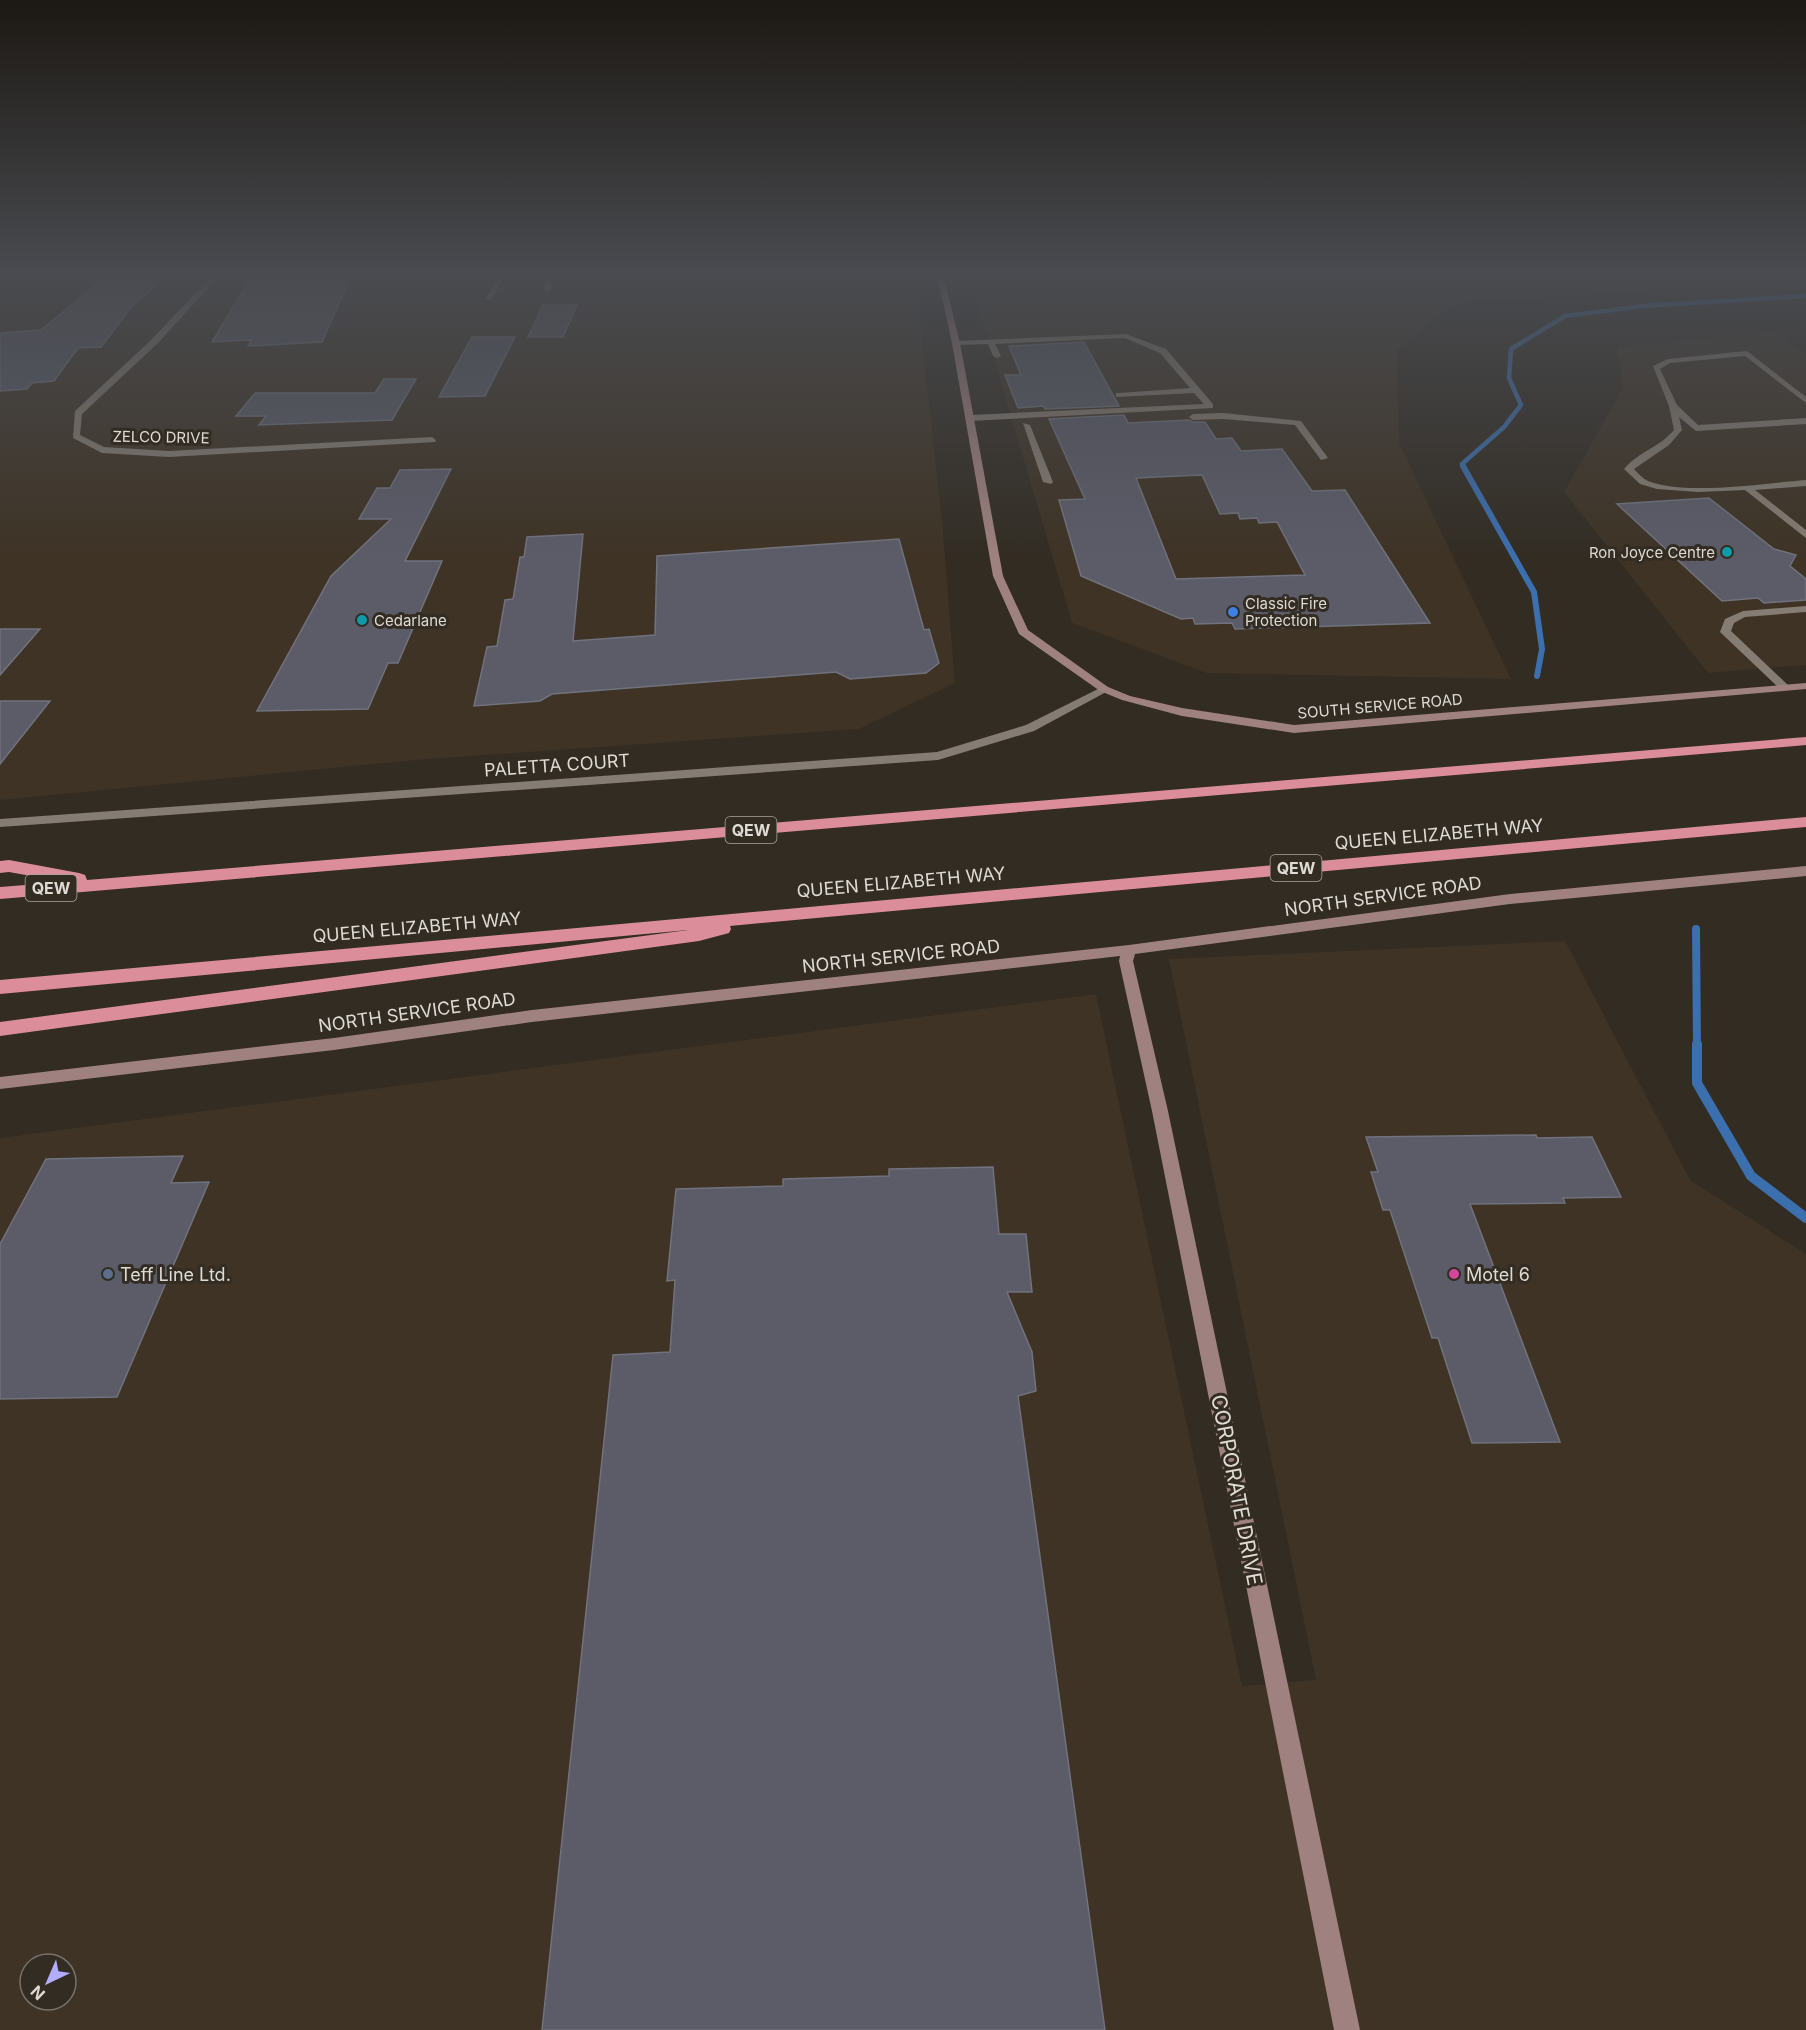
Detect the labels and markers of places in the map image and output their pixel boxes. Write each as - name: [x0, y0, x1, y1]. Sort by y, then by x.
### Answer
- place label: Ron Joyce Centre: [1589, 543, 1715, 562]
- marker: Ron Joyce Centre: [1720, 545, 1734, 559]
- place label: Classic Fire Protection: [1245, 594, 1327, 630]
- marker: Classic Fire Protection: [1226, 605, 1240, 619]
- place label: Cedarlane: [374, 611, 447, 630]
- marker: Cedarlane: [355, 613, 369, 627]
- place label: Teff Line Ltd.: [120, 1264, 231, 1285]
- place label: Motel 6: [1466, 1264, 1530, 1285]
- marker: Teff Line Ltd.: [101, 1267, 115, 1281]
- marker: Motel 6: [1447, 1267, 1461, 1281]

